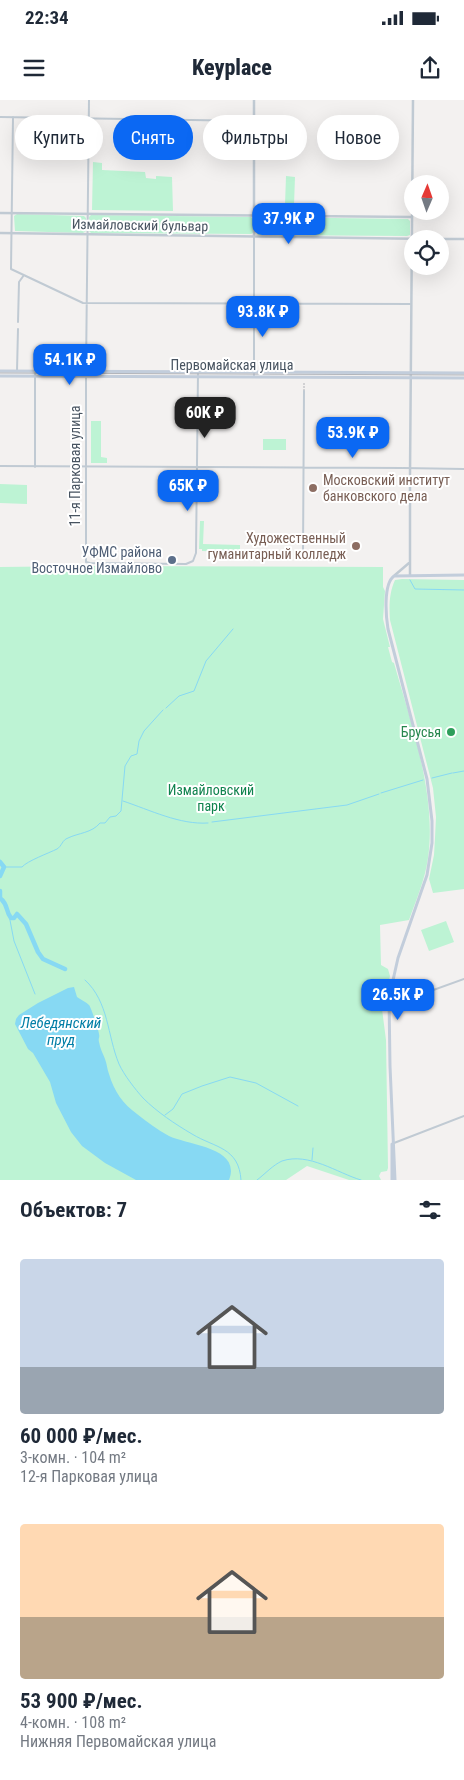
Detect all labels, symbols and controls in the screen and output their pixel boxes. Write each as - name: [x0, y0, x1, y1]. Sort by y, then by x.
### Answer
- text: 22:34: [25, 6, 69, 29]
- icon: menu: [20, 54, 48, 82]
- icon: share: [416, 54, 444, 82]
- text: Keyplace: [192, 55, 272, 80]
- chip: Купить: [15, 115, 103, 160]
- chip: Снять: [113, 115, 193, 160]
- chip: Фильтры: [203, 115, 307, 160]
- chip: Новое: [317, 115, 399, 160]
- north arrow: [404, 175, 449, 220]
- map controls: [404, 175, 449, 275]
- pin: 37.9K ₽: [243, 202, 335, 245]
- text: 37.9K ₽: [263, 209, 315, 228]
- street label: Измайловский бульвар: [72, 216, 208, 234]
- button: locate: [404, 230, 449, 275]
- pin: 93.8K ₽: [217, 296, 309, 338]
- text: 93.8K ₽: [237, 302, 289, 321]
- pin: 54.1K ₽: [24, 344, 116, 386]
- text: 54.1K ₽: [44, 350, 96, 369]
- street label: Первомайская улица: [171, 357, 293, 373]
- pin: 60K ₽: [170, 396, 240, 439]
- text: 60K ₽: [186, 403, 224, 422]
- street label: 11-я Парковая улица: [67, 406, 83, 526]
- pin: 53.9K ₽: [307, 416, 399, 459]
- text: 53.9K ₽: [327, 423, 379, 442]
- pin: 65K ₽: [153, 470, 223, 512]
- place label: Московский институт банковского дела: [323, 472, 450, 504]
- text: 65K ₽: [169, 476, 207, 495]
- marker: Московский институт банковского дела: [307, 482, 319, 494]
- place label: Художественный гуманитарный колледж: [207, 530, 346, 562]
- marker: Художественный гуманитарный колледж: [350, 540, 362, 552]
- place label: УФМС района Восточное Измайлово: [31, 544, 162, 576]
- marker: УФМС района Восточное Измайлово: [166, 554, 178, 566]
- place label: Брусья: [401, 724, 441, 740]
- marker: Брусья: [445, 726, 457, 738]
- park label: Измайловский парк: [168, 782, 254, 814]
- pin: 26.5K ₽: [352, 978, 444, 1021]
- text: 26.5K ₽: [372, 985, 424, 1004]
- water label: Лебедянский пруд: [20, 1014, 101, 1049]
- icon: filters: [416, 1196, 444, 1224]
- text: Объектов: 7: [20, 1198, 127, 1222]
- icon: home: [187, 1292, 277, 1382]
- text: 60 000 ₽/мес.: [20, 1424, 143, 1448]
- text: 3-комн. · 104 m²: [20, 1448, 126, 1467]
- text: 12-я Парковая улица: [20, 1467, 158, 1486]
- icon: home: [187, 1557, 277, 1647]
- text: 53 900 ₽/мес.: [20, 1689, 143, 1713]
- text: 4-комн. · 108 m²: [20, 1713, 126, 1732]
- text: Нижняя Первомайская улица: [20, 1732, 216, 1751]

